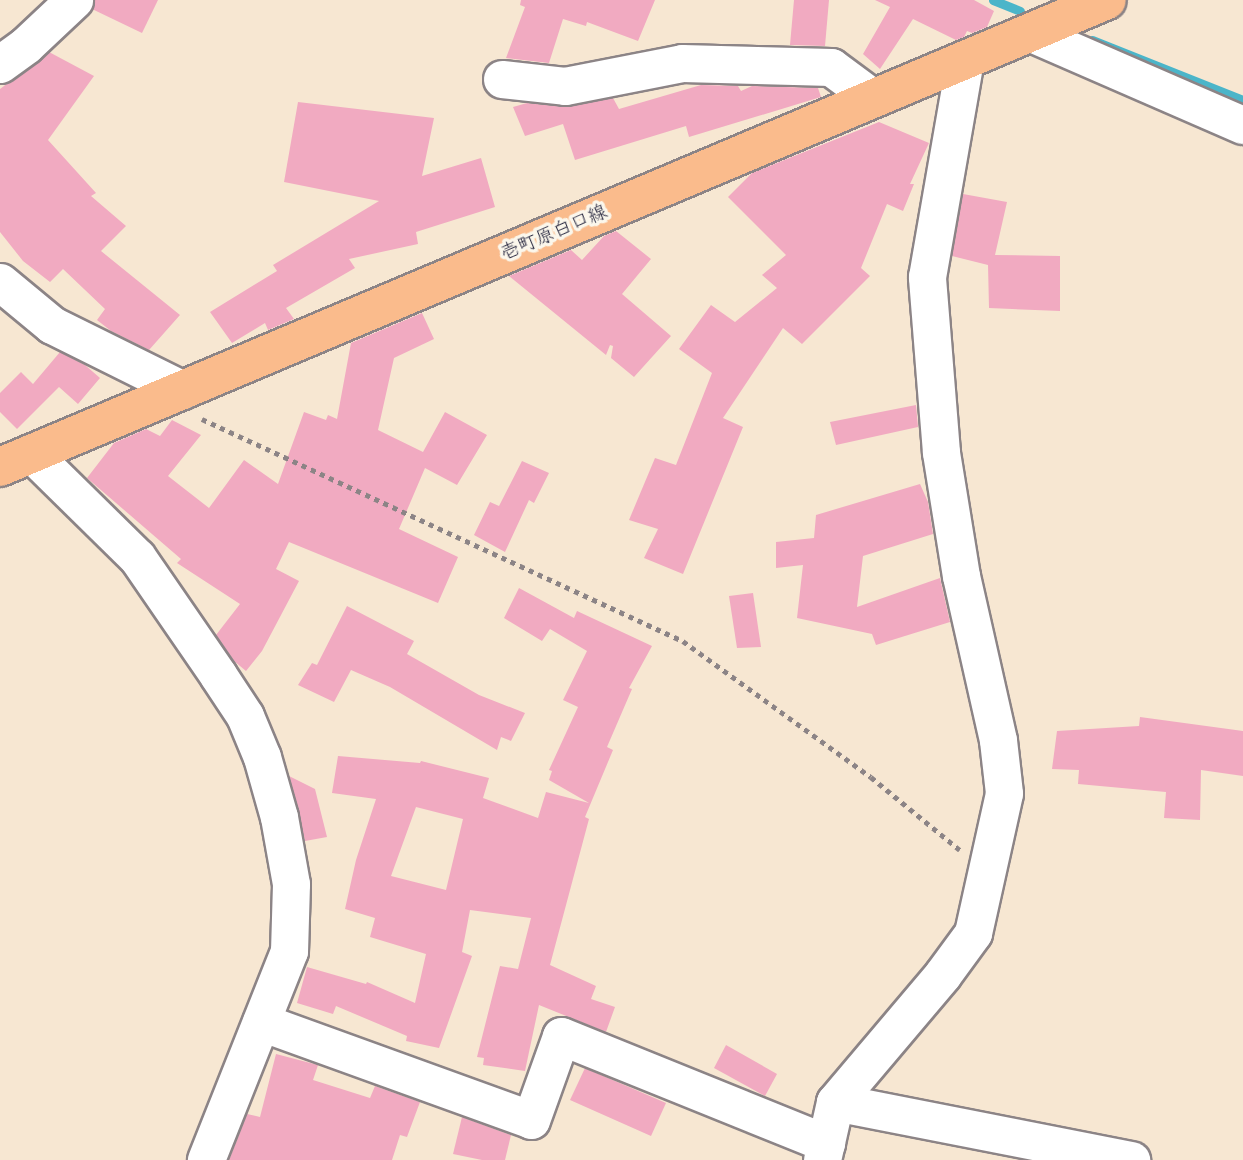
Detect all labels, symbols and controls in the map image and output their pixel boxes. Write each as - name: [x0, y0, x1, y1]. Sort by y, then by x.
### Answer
- street label: 壱町原白口線: [497, 200, 611, 266]

